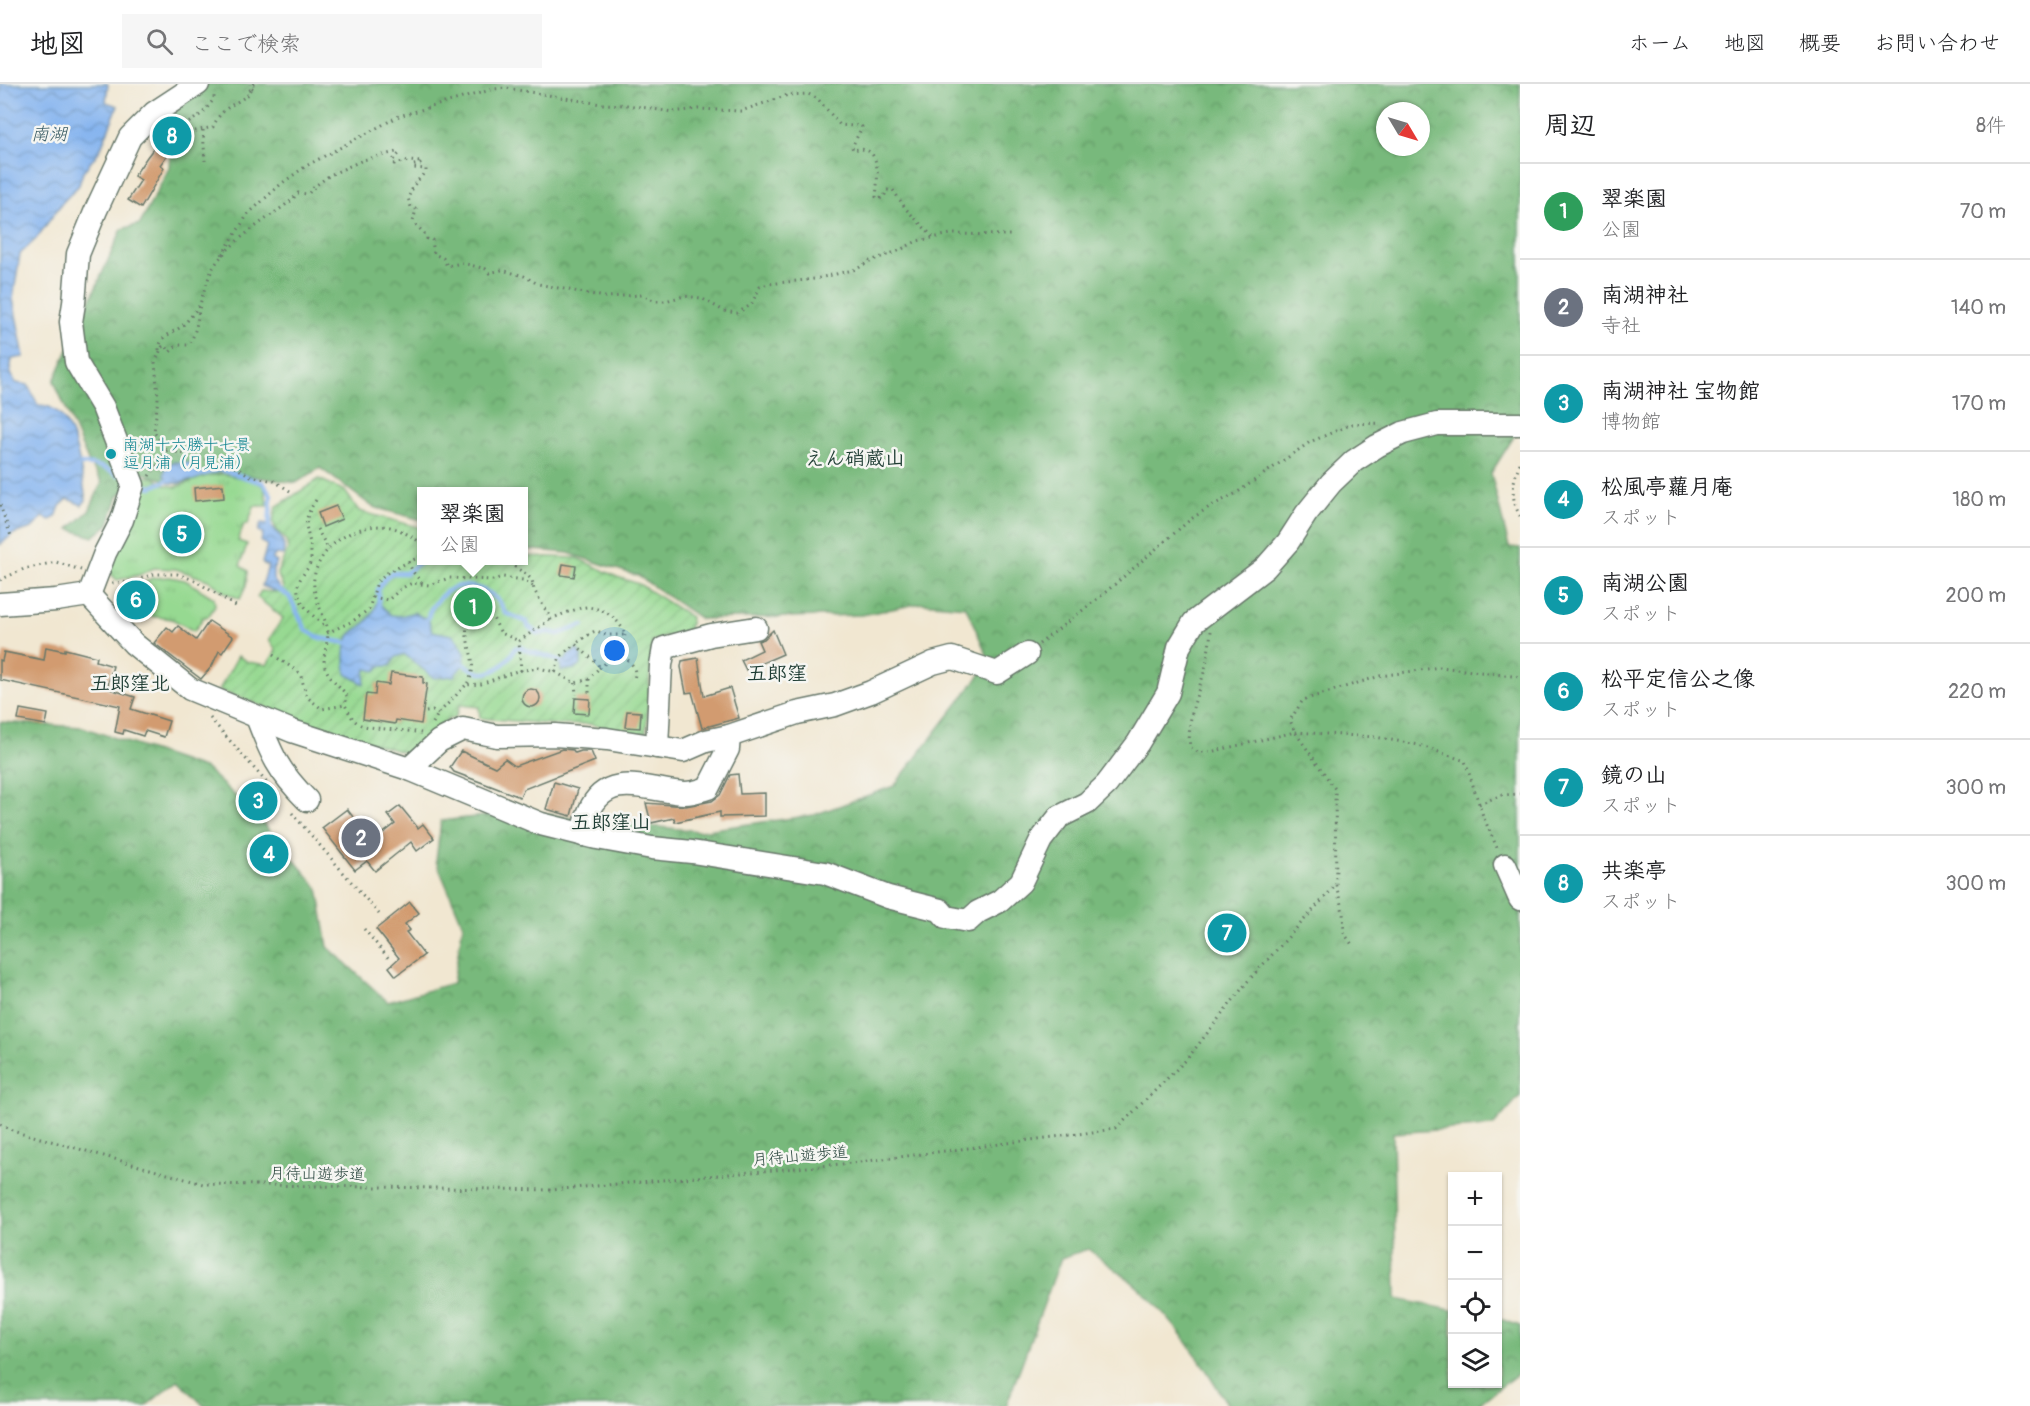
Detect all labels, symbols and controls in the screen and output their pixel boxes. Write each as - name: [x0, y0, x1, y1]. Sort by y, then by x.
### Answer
- search box: [122, 14, 542, 68]
- icon: search: [143, 25, 176, 58]
- text: 地図: [30, 27, 86, 62]
- text: ここで検索: [191, 30, 301, 58]
- text: ホーム: [1629, 30, 1691, 57]
- text: 地図: [1724, 30, 1766, 57]
- text: 概要: [1799, 30, 1841, 57]
- text: お問い合わせ: [1874, 30, 2000, 57]
- north arrow: [1376, 102, 1430, 156]
- text: 周辺: [1544, 110, 1596, 142]
- pin: 8: [152, 113, 192, 158]
- text: 8件: [1976, 113, 2006, 138]
- water label: 南湖: [31, 123, 69, 146]
- text: 翠楽園: [1601, 185, 1667, 213]
- text: 1: [1560, 199, 1567, 224]
- text: 70 m: [1960, 199, 2006, 224]
- text: 公園: [1601, 217, 1641, 242]
- text: 南湖神社: [1601, 281, 1689, 309]
- text: 2: [1558, 295, 1569, 320]
- text: 140 m: [1951, 295, 2006, 320]
- text: 寺社: [1601, 313, 1641, 338]
- text: 南湖神社 宝物館: [1601, 377, 1760, 405]
- text: 3: [1558, 391, 1569, 416]
- text: 170 m: [1952, 391, 2006, 416]
- text: 博物館: [1601, 409, 1661, 434]
- place label: 南湖十六勝十七景 逗月浦（月見浦）: [123, 435, 251, 473]
- district label: えん硝蔵山: [805, 446, 905, 471]
- marker: 南湖十六勝十七景 逗月浦（月見浦）: [104, 447, 118, 461]
- text: 松風亭蘿月庵: [1601, 473, 1733, 501]
- popup: [417, 487, 528, 565]
- text: 4: [1558, 487, 1569, 512]
- text: 180 m: [1952, 487, 2006, 512]
- text: 翠楽園: [439, 500, 506, 528]
- text: スポット: [1601, 505, 1681, 530]
- pin: 5: [162, 512, 201, 556]
- text: 公園: [439, 532, 479, 557]
- text: 南湖公園: [1601, 569, 1689, 597]
- pin: 6: [116, 578, 156, 622]
- text: 5: [1558, 583, 1569, 608]
- text: 200 m: [1945, 583, 2006, 608]
- pin: 1: [454, 584, 492, 630]
- text: スポット: [1601, 601, 1681, 626]
- your location: [600, 636, 629, 665]
- district label: 五郎窪: [747, 661, 807, 686]
- text: 松平定信公之像: [1601, 665, 1755, 693]
- district label: 五郎窪北: [90, 671, 170, 696]
- text: 6: [1558, 679, 1569, 704]
- text: 220 m: [1948, 679, 2006, 704]
- text: スポット: [1601, 697, 1681, 722]
- text: 鏡の山: [1601, 761, 1667, 789]
- text: 7: [1558, 775, 1569, 800]
- text: 300 m: [1945, 775, 2006, 800]
- pin: 3: [238, 778, 278, 824]
- text: スポット: [1601, 793, 1681, 818]
- district label: 五郎窪山: [571, 810, 651, 835]
- pin: 2: [342, 816, 380, 861]
- pin: 4: [250, 832, 288, 876]
- text: 共楽亭: [1601, 857, 1667, 885]
- text: 8: [1558, 871, 1569, 896]
- text: 300 m: [1945, 871, 2006, 896]
- text: スポット: [1601, 889, 1681, 914]
- pin: 7: [1208, 910, 1246, 956]
- street label: 月待山遊歩道: [751, 1142, 849, 1170]
- street label: 月待山遊歩道: [269, 1163, 365, 1185]
- map controls: [1448, 1172, 1502, 1388]
- button: +: [1448, 1172, 1502, 1226]
- button: −: [1448, 1226, 1502, 1280]
- button: locate: [1448, 1280, 1502, 1334]
- button: layers: [1448, 1334, 1502, 1388]

